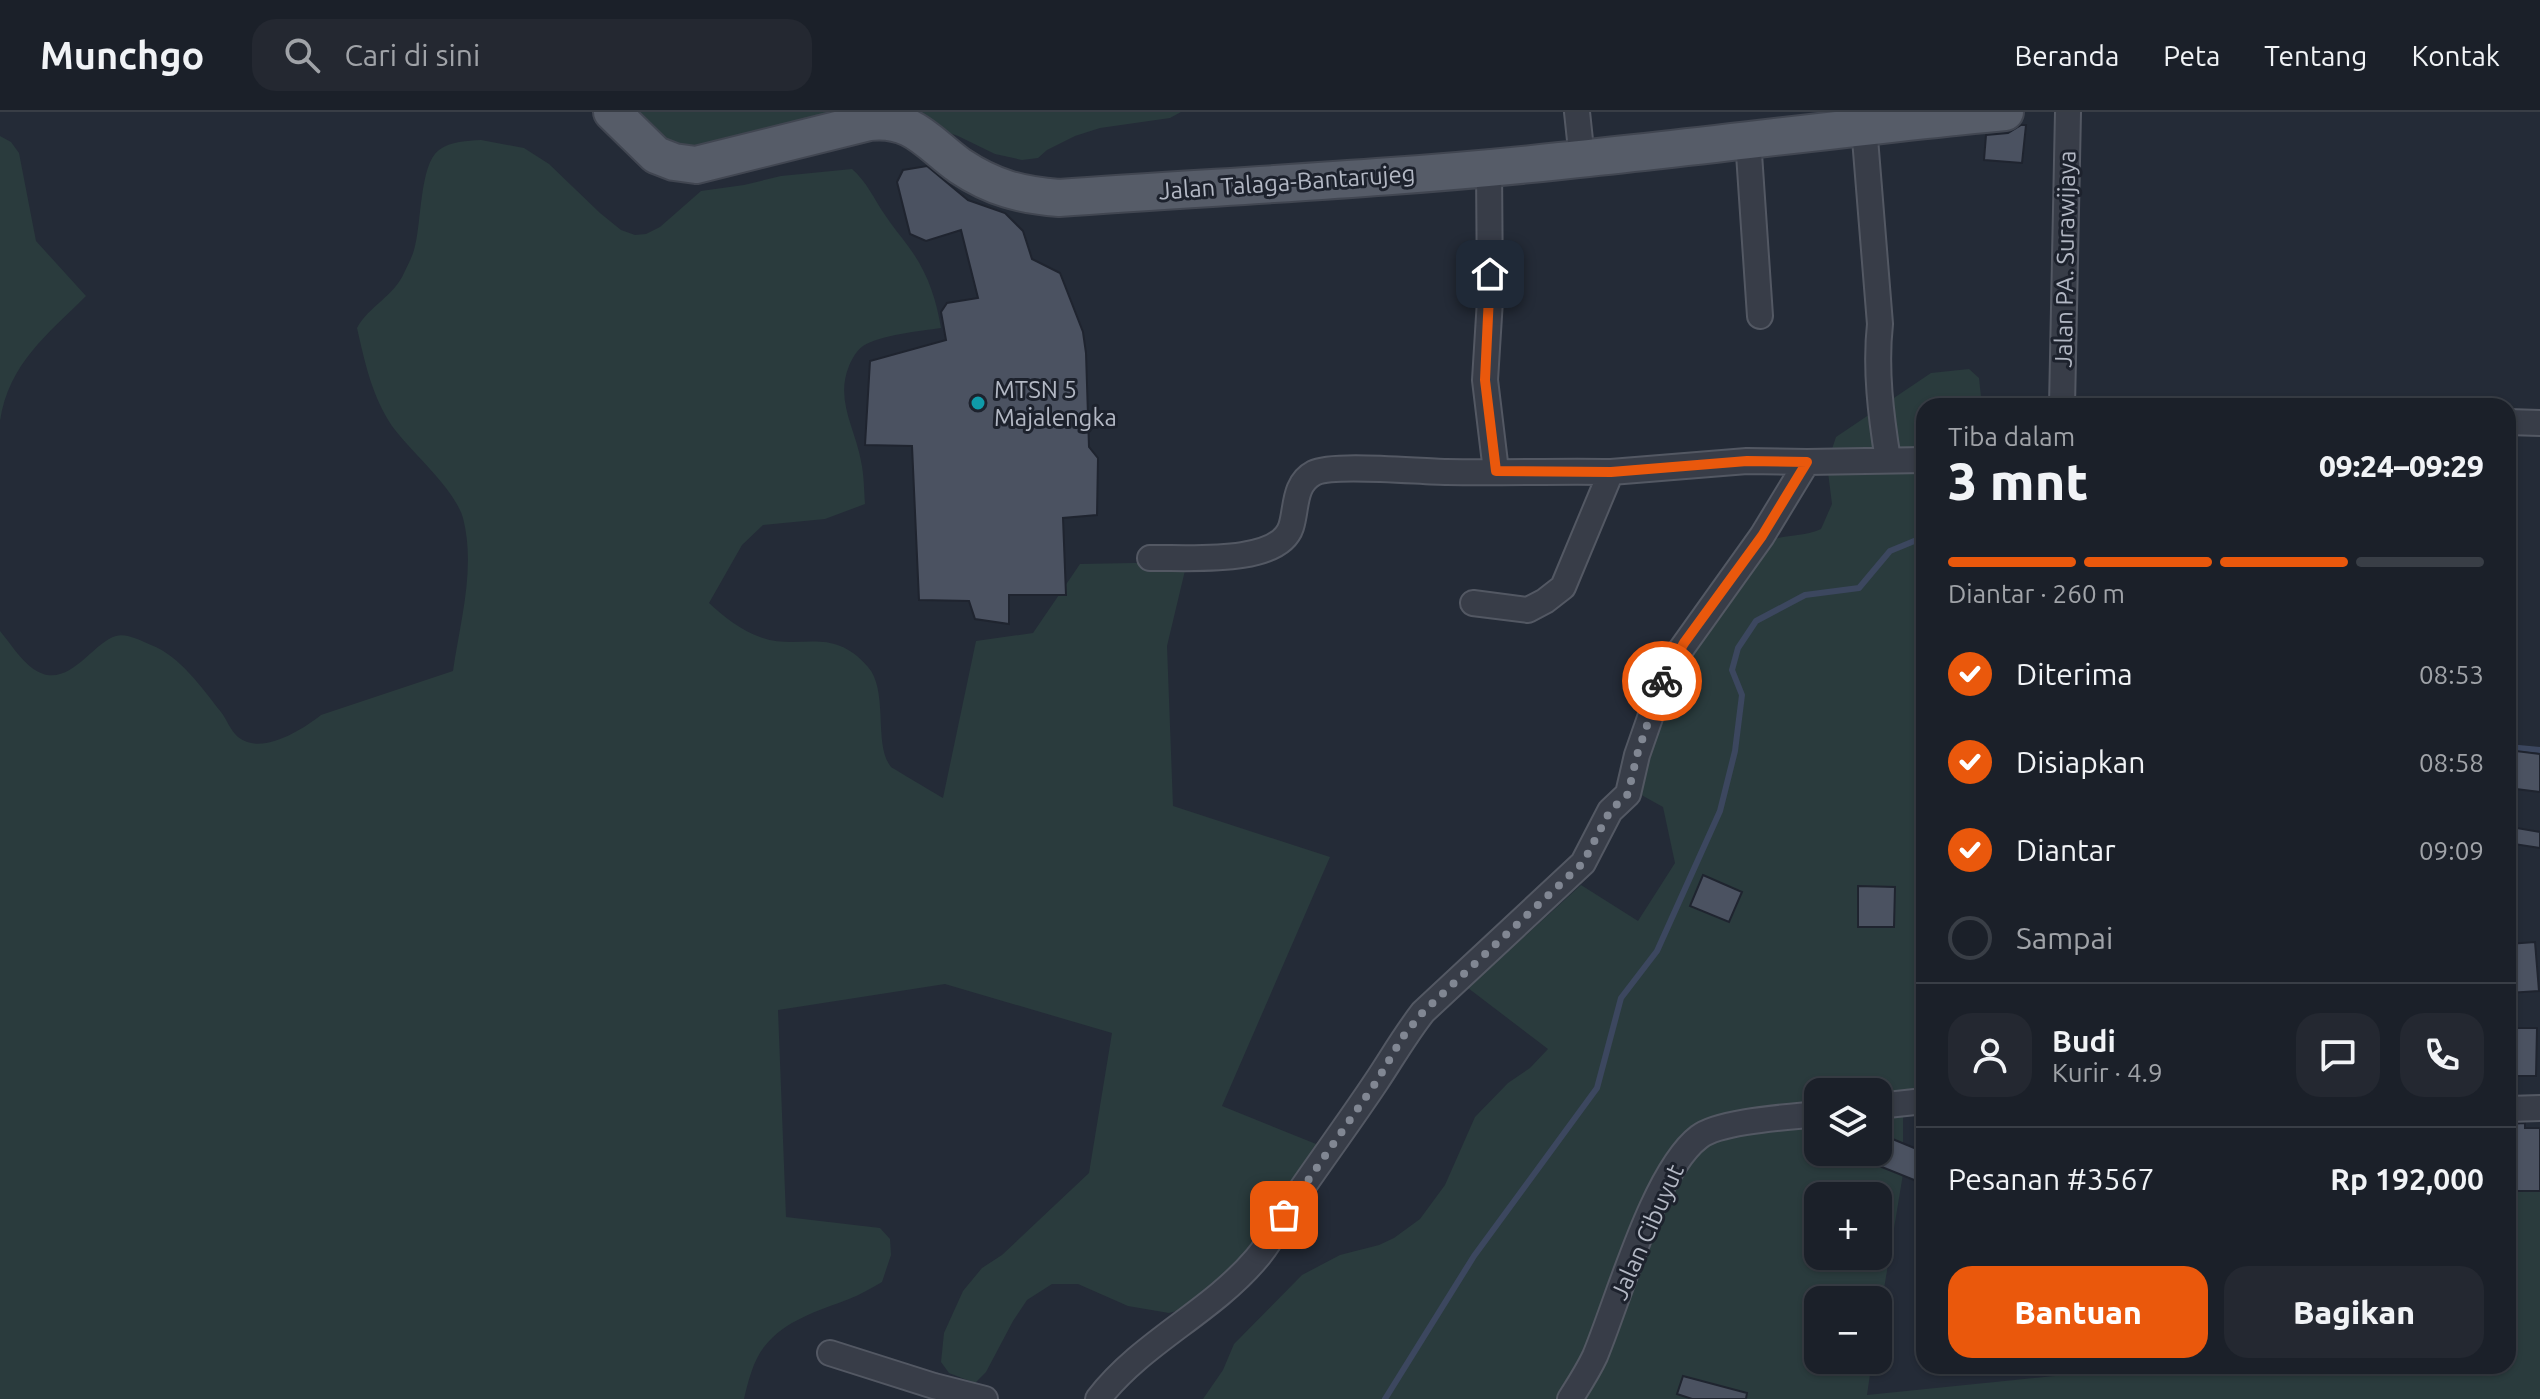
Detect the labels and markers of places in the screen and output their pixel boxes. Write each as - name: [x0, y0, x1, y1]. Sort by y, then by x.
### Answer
- pin: [1456, 240, 1524, 308]
- place label: MTSN 5 Majalengka: [994, 376, 1117, 431]
- marker: MTSN 5 Majalengka: [969, 394, 987, 412]
- pin: [1250, 1181, 1318, 1249]

